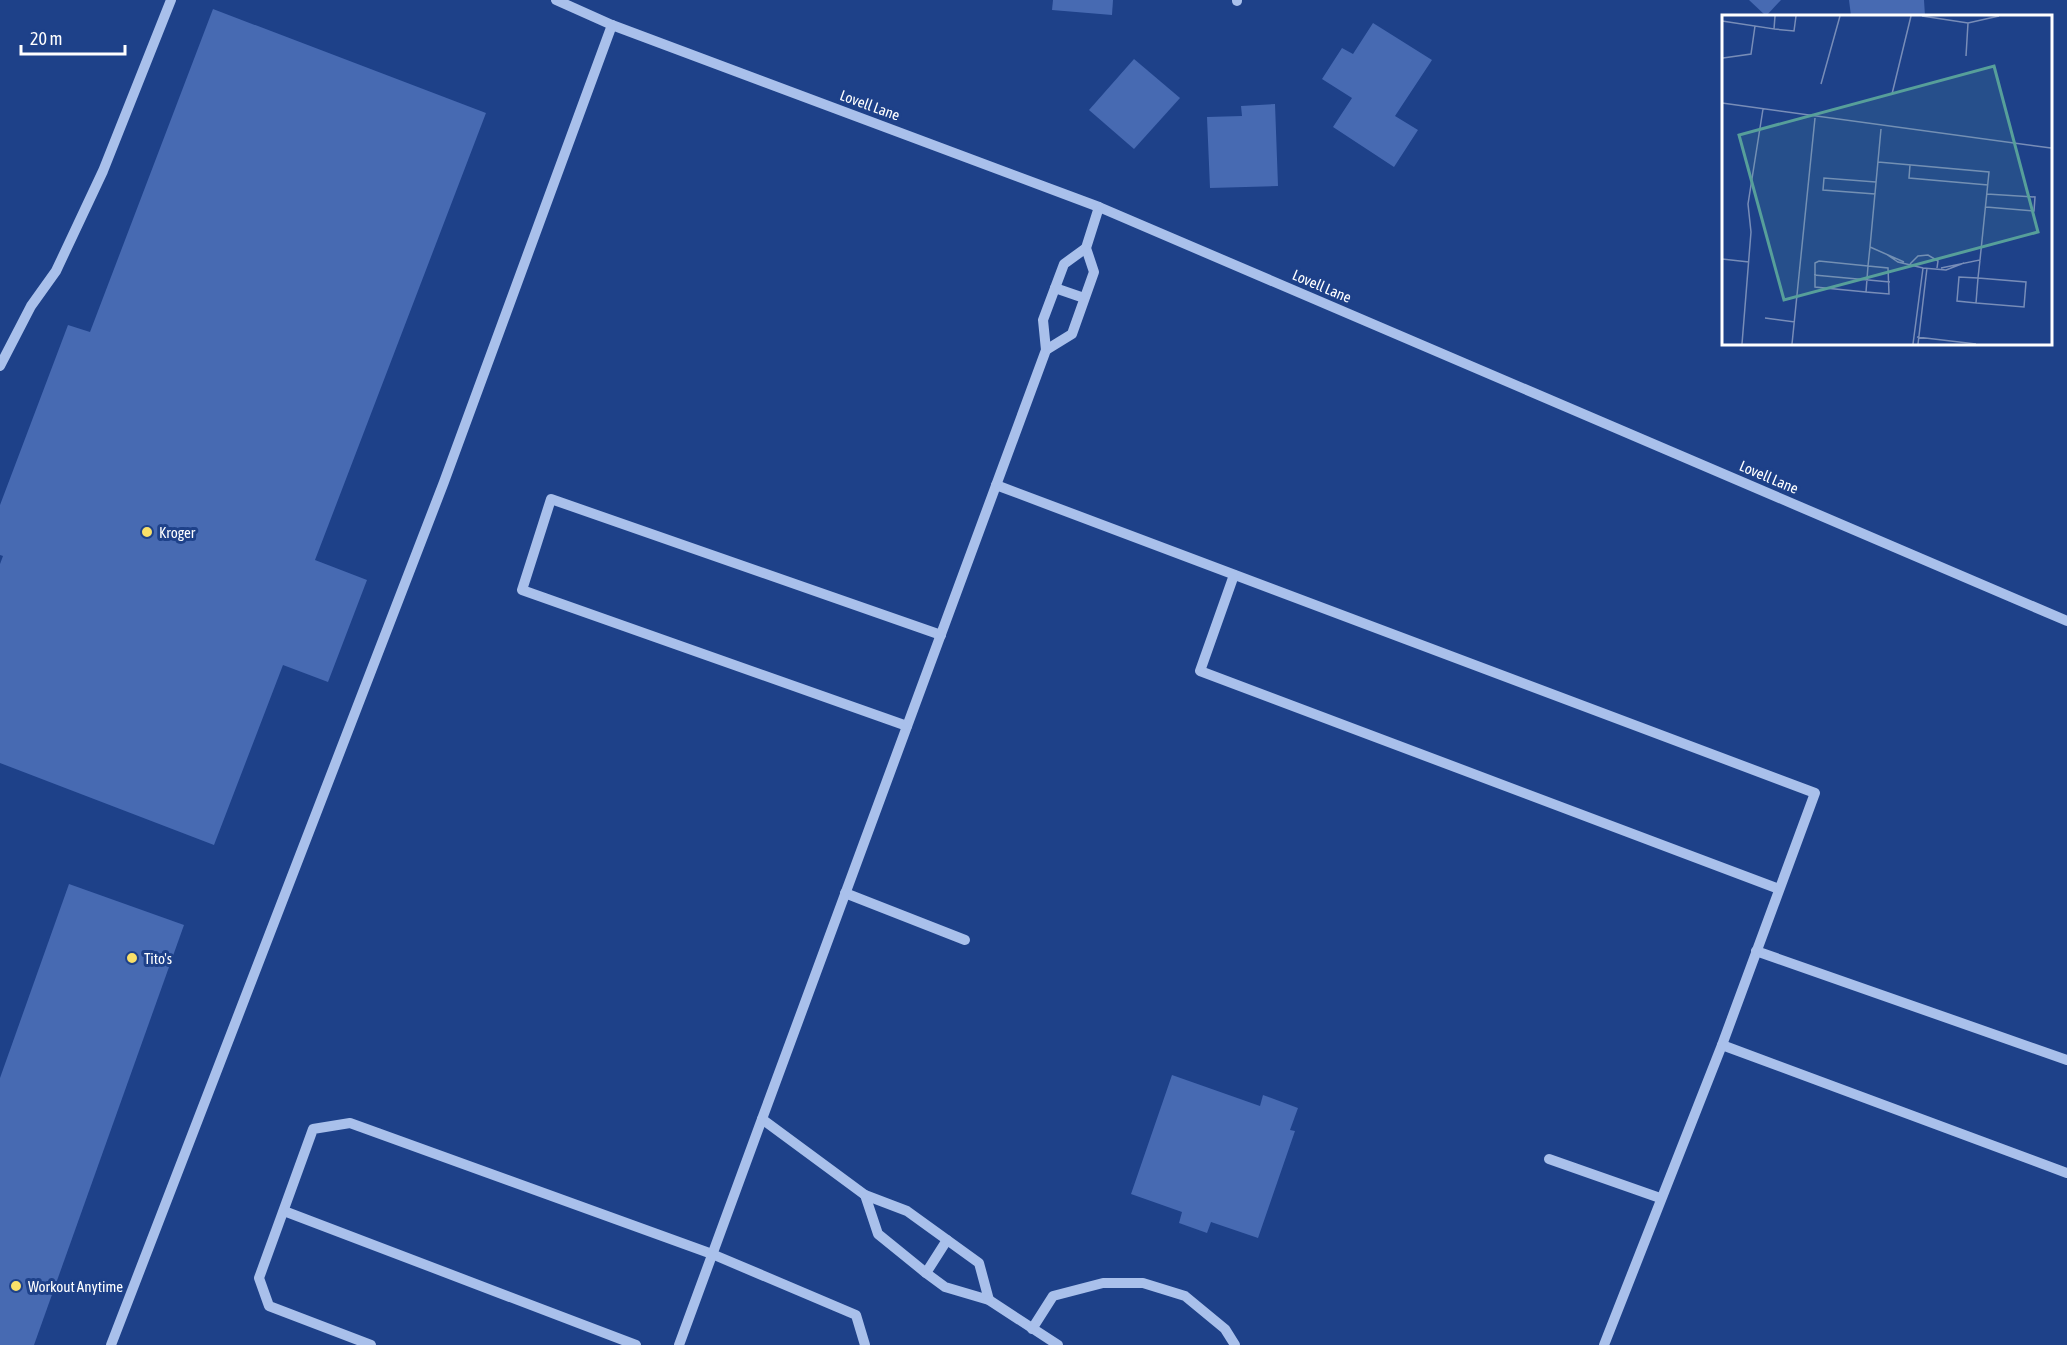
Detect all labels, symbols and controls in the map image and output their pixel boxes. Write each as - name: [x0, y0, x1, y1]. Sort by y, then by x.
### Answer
- inset map: [1722, 15, 2052, 345]
- scale bar: [21, 18, 124, 56]
- text: 20 m: [30, 28, 62, 49]
- street label: Lovell Lane: [838, 86, 902, 124]
- street label: Lovell Lane: [1290, 266, 1354, 306]
- street label: Lovell Lane: [1737, 457, 1801, 497]
- place label: Kroger: [159, 524, 196, 541]
- marker: Kroger: [140, 525, 154, 539]
- place label: Tito's: [144, 950, 172, 967]
- marker: Tito's: [125, 951, 139, 965]
- place label: Workout Anytime: [28, 1278, 123, 1295]
- marker: Workout Anytime: [9, 1279, 23, 1293]

